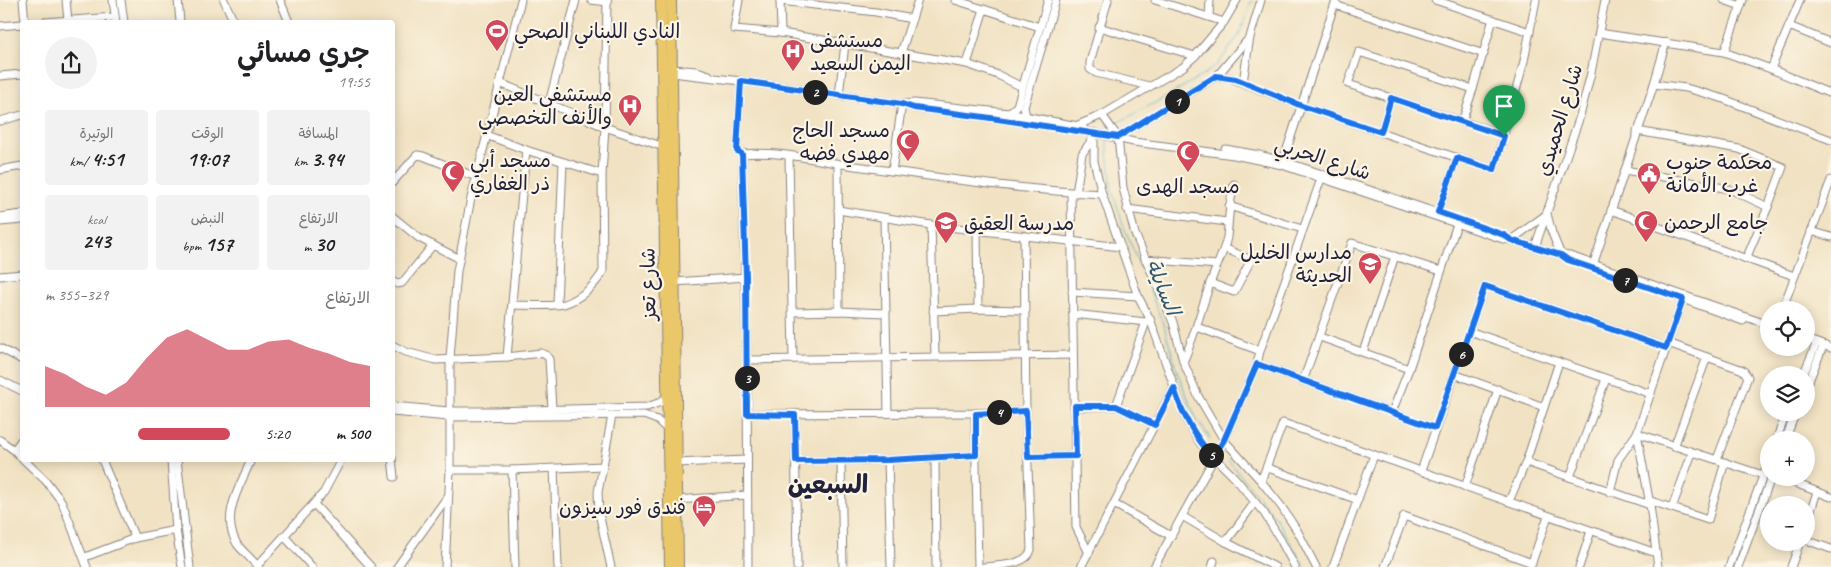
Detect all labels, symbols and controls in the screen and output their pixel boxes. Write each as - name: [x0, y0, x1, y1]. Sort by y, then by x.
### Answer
- sports icon: النادي اللبناني الصحي: [484, 18, 510, 52]
- place label: النادي اللبناني الصحي: [514, 19, 680, 49]
- place label: مستشفى اليمن السعيد: [810, 28, 911, 76]
- text: جري مسائي: [237, 35, 370, 70]
- button: share: [45, 37, 97, 89]
- hospital icon: مستشفى اليمن السعيد: [780, 38, 806, 72]
- street label: شارع الحميدي: [1531, 61, 1590, 180]
- text: 19:55: [338, 72, 370, 92]
- pin: 2: [802, 80, 828, 104]
- place label: مستشفى العين والأنف التخصصي: [478, 82, 612, 135]
- text: 2: [812, 84, 819, 101]
- pin: [1483, 85, 1525, 136]
- pin: 1: [1164, 88, 1190, 114]
- icon: arrive: [1490, 92, 1518, 120]
- hospital icon: مستشفى العين والأنف التخصصي: [617, 93, 643, 127]
- text: 1: [1174, 93, 1181, 110]
- place label: مسجد الحاج مهدي فضه: [792, 118, 890, 168]
- text: الوتيرة: [80, 125, 113, 142]
- text: الوقت: [191, 125, 224, 142]
- text: المسافة: [299, 125, 338, 142]
- mosque icon: مسجد الحاج مهدي فضه: [895, 128, 921, 162]
- street label: شارع الحربي: [1270, 131, 1374, 190]
- mosque icon: مسجد الهدى: [1175, 139, 1201, 173]
- text: 4:51: [91, 146, 123, 172]
- text: 19:07: [187, 146, 228, 172]
- text: 3.94: [311, 146, 343, 172]
- place label: مسجد أبي ذر الغفاري: [470, 148, 551, 198]
- place label: محكمة جنوب غرب الأمانة: [1666, 150, 1772, 198]
- text: /km: [70, 153, 91, 170]
- text: km: [294, 153, 311, 170]
- mosque icon: مسجد أبي ذر الغفاري: [440, 159, 466, 193]
- public building icon: محكمة جنوب غرب الأمانة: [1636, 161, 1662, 195]
- place label: مسجد الهدى: [1136, 174, 1240, 199]
- mosque icon: جامع الرحمن: [1633, 209, 1659, 243]
- text: النبض: [191, 210, 224, 227]
- text: الارتفاع: [299, 210, 338, 227]
- school or university icon: مدرسة العقيق: [933, 210, 959, 244]
- place label: جامع الرحمن: [1664, 210, 1768, 237]
- text: kcal: [87, 211, 106, 228]
- place label: مدرسة العقيق: [964, 211, 1074, 236]
- text: 243: [82, 228, 111, 254]
- text: 157: [205, 231, 233, 257]
- text: 30: [315, 231, 334, 257]
- text: bpm: [182, 238, 205, 255]
- text: m: [303, 238, 315, 255]
- place label: مدارس الخليل الحديثة: [1240, 240, 1352, 288]
- street label: شارع تعز: [635, 247, 663, 323]
- school or university icon: مدارس الخليل الحديثة: [1357, 251, 1383, 285]
- water label: السايلة: [1140, 255, 1187, 321]
- pin: 7: [1612, 268, 1638, 292]
- text: 7: [1622, 272, 1629, 289]
- text: 329–355 m: [45, 285, 108, 305]
- text: الارتفاع: [325, 288, 370, 308]
- map controls: [1760, 301, 1815, 551]
- button: locate: [1760, 301, 1815, 356]
- pin: 6: [1448, 342, 1474, 366]
- text: 6: [1458, 346, 1465, 363]
- pin: 3: [734, 366, 760, 390]
- button: layers: [1760, 366, 1815, 421]
- text: 3: [744, 370, 751, 387]
- pin: 4: [986, 400, 1012, 424]
- text: 4: [996, 404, 1003, 421]
- text: 5:20: [265, 424, 290, 444]
- text: 500 m: [336, 424, 370, 444]
- button: +: [1760, 431, 1815, 486]
- pin: 5: [1198, 442, 1224, 468]
- text: 5: [1208, 447, 1215, 464]
- district label: السبعين: [788, 469, 868, 501]
- hotel icon: فندق فور سيزون: [691, 494, 717, 528]
- place label: فندق فور سيزون: [559, 495, 686, 520]
- button: −: [1760, 496, 1815, 551]

